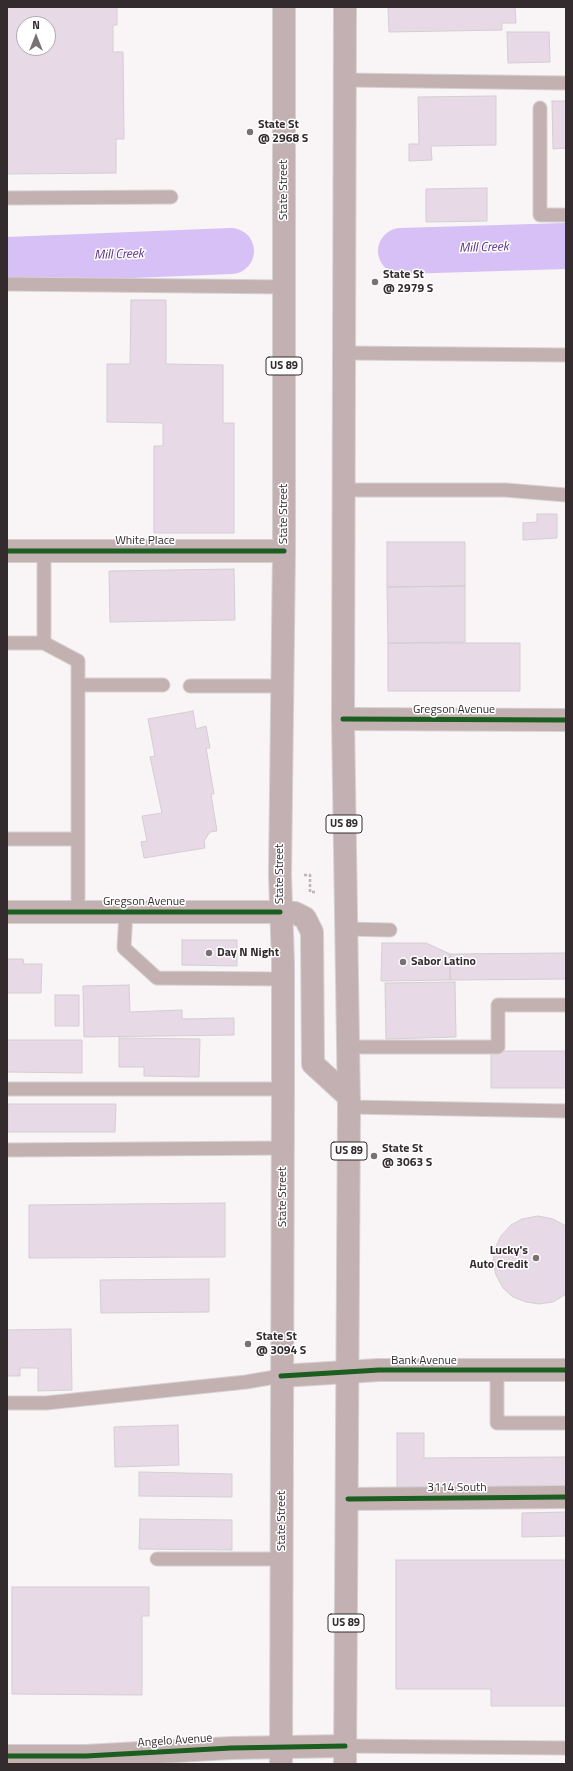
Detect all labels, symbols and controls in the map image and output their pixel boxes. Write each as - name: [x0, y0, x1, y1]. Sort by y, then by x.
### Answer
- north arrow: [16, 16, 56, 56]
- text: N: [32, 17, 40, 33]
- place label: State St @ 2968 S: [258, 118, 308, 146]
- marker: State St @ 2968 S: [245, 127, 255, 137]
- street label: State Street: [277, 160, 291, 220]
- water label: Mill Creek: [459, 239, 509, 257]
- water label: Mill Creek: [94, 246, 144, 264]
- place label: State St @ 2979 S: [383, 268, 433, 296]
- marker: State St @ 2979 S: [370, 277, 380, 287]
- road number: US 89: [266, 357, 302, 375]
- street label: State Street: [277, 484, 291, 544]
- street label: White Place: [115, 534, 175, 548]
- street label: Gregson Avenue: [413, 703, 495, 717]
- road number: US 89: [326, 815, 362, 833]
- street label: State Street: [273, 844, 287, 904]
- street label: Gregson Avenue: [103, 895, 185, 909]
- place label: Day N Night: [217, 946, 279, 960]
- marker: Day N Night: [204, 948, 214, 958]
- place label: Sabor Latino: [411, 955, 476, 969]
- marker: Sabor Latino: [398, 957, 408, 967]
- road number: US 89: [331, 1142, 367, 1160]
- place label: State St @ 3063 S: [382, 1142, 432, 1170]
- marker: State St @ 3063 S: [369, 1151, 379, 1161]
- street label: State Street: [276, 1167, 290, 1227]
- place label: Lucky's Auto Credit: [470, 1244, 528, 1272]
- marker: Lucky's Auto Credit: [531, 1253, 541, 1263]
- place label: State St @ 3094 S: [256, 1330, 306, 1358]
- marker: State St @ 3094 S: [243, 1339, 253, 1349]
- street label: Bank Avenue: [391, 1354, 457, 1368]
- street label: 3114 South: [427, 1481, 487, 1495]
- street label: State Street: [275, 1491, 289, 1551]
- road number: US 89: [328, 1614, 364, 1632]
- street label: Angelo Avenue: [137, 1731, 213, 1751]

